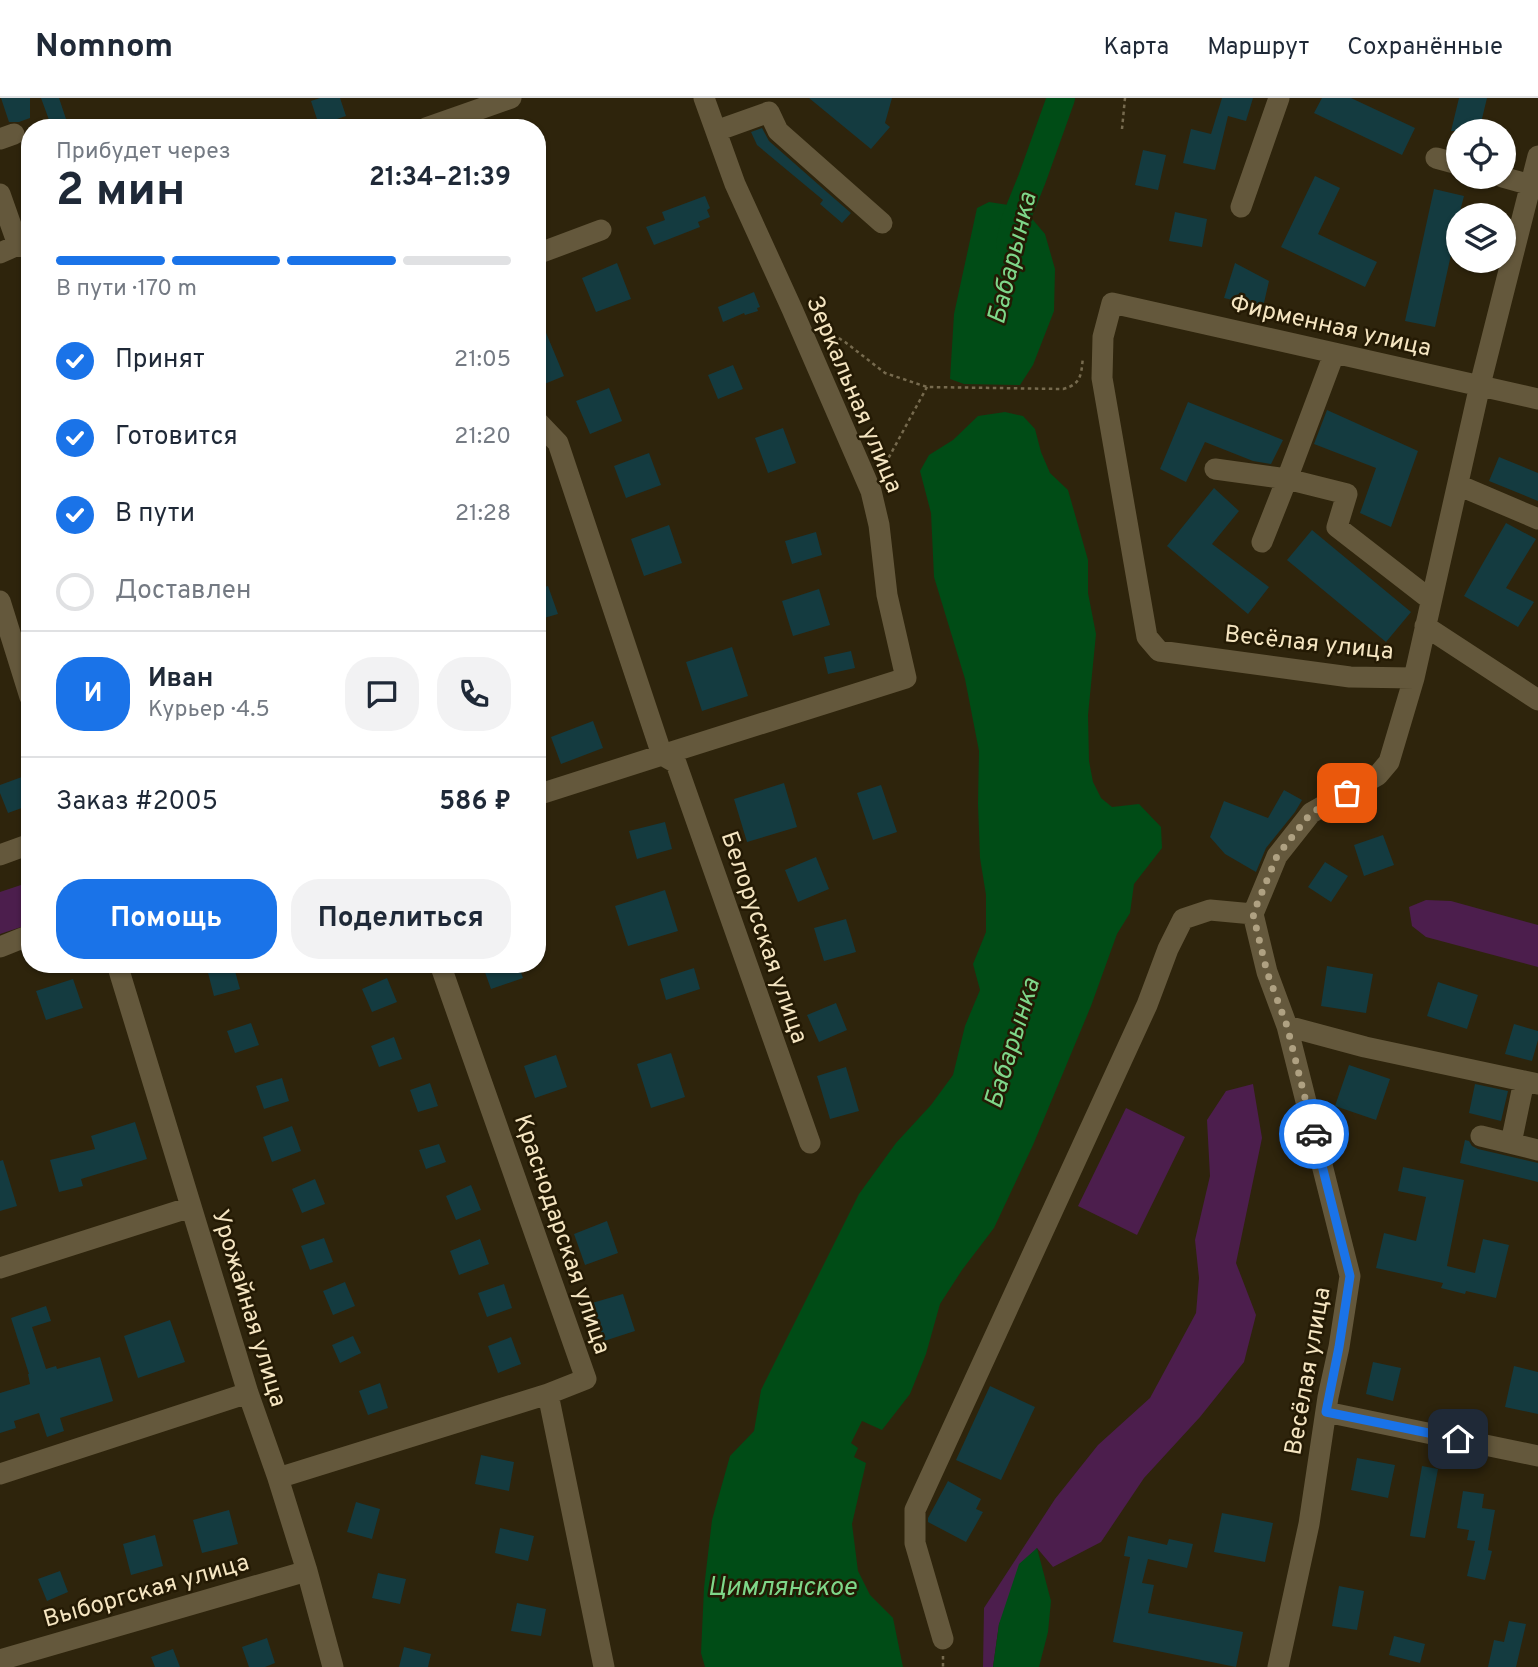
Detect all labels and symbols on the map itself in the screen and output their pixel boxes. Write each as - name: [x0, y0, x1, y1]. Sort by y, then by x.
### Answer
- water label: Бабарынка: [981, 189, 1046, 328]
- street label: Фирменная улица: [1227, 289, 1434, 365]
- street label: Зеркальная улица: [798, 292, 908, 498]
- street label: Весёлая улица: [1223, 620, 1395, 668]
- pin: [1317, 763, 1377, 823]
- street label: Белорусская улица: [713, 828, 813, 1048]
- water label: Бабарынка: [978, 974, 1049, 1113]
- courier: [1279, 1099, 1349, 1169]
- street label: Краснодарская улица: [506, 1111, 616, 1358]
- street label: Урожайная улица: [204, 1206, 292, 1411]
- street label: Весёлая улица: [1279, 1285, 1339, 1458]
- pin: [1428, 1409, 1488, 1469]
- street label: Выборгская улица: [40, 1548, 253, 1636]
- water label: Цимлянское: [708, 1572, 857, 1605]

